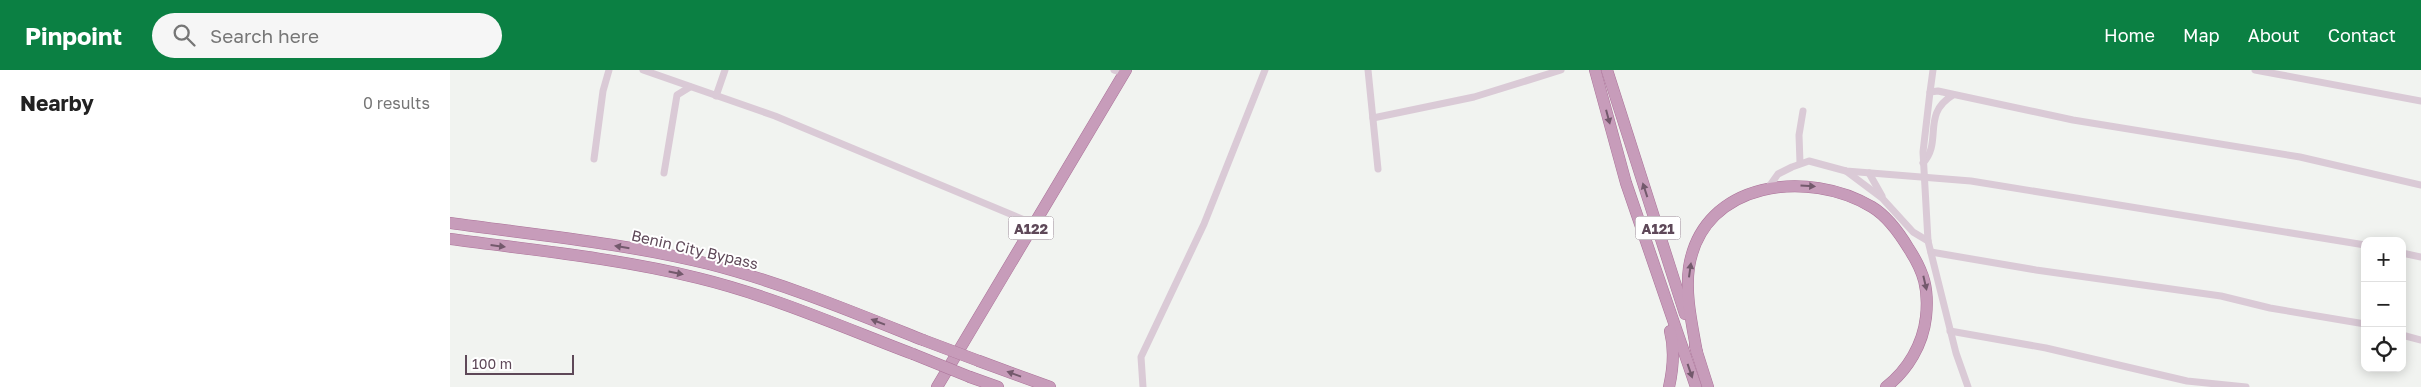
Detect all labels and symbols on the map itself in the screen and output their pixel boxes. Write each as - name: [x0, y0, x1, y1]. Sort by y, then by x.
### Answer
- one-way arrow: [1604, 110, 1612, 125]
- one-way arrow: [1801, 182, 1817, 190]
- one-way arrow: [1641, 183, 1649, 198]
- road number: A122: [1008, 216, 1054, 240]
- road number: A121: [1636, 216, 1680, 240]
- street label: Benin City Bypass: [630, 226, 760, 272]
- one-way arrow: [491, 242, 507, 250]
- one-way arrow: [614, 243, 630, 251]
- one-way arrow: [1686, 262, 1694, 278]
- one-way arrow: [668, 270, 684, 278]
- one-way arrow: [1921, 276, 1929, 291]
- one-way arrow: [871, 318, 885, 326]
- scale bar: [465, 352, 574, 375]
- one-way arrow: [1687, 364, 1694, 379]
- one-way arrow: [1007, 370, 1022, 377]

